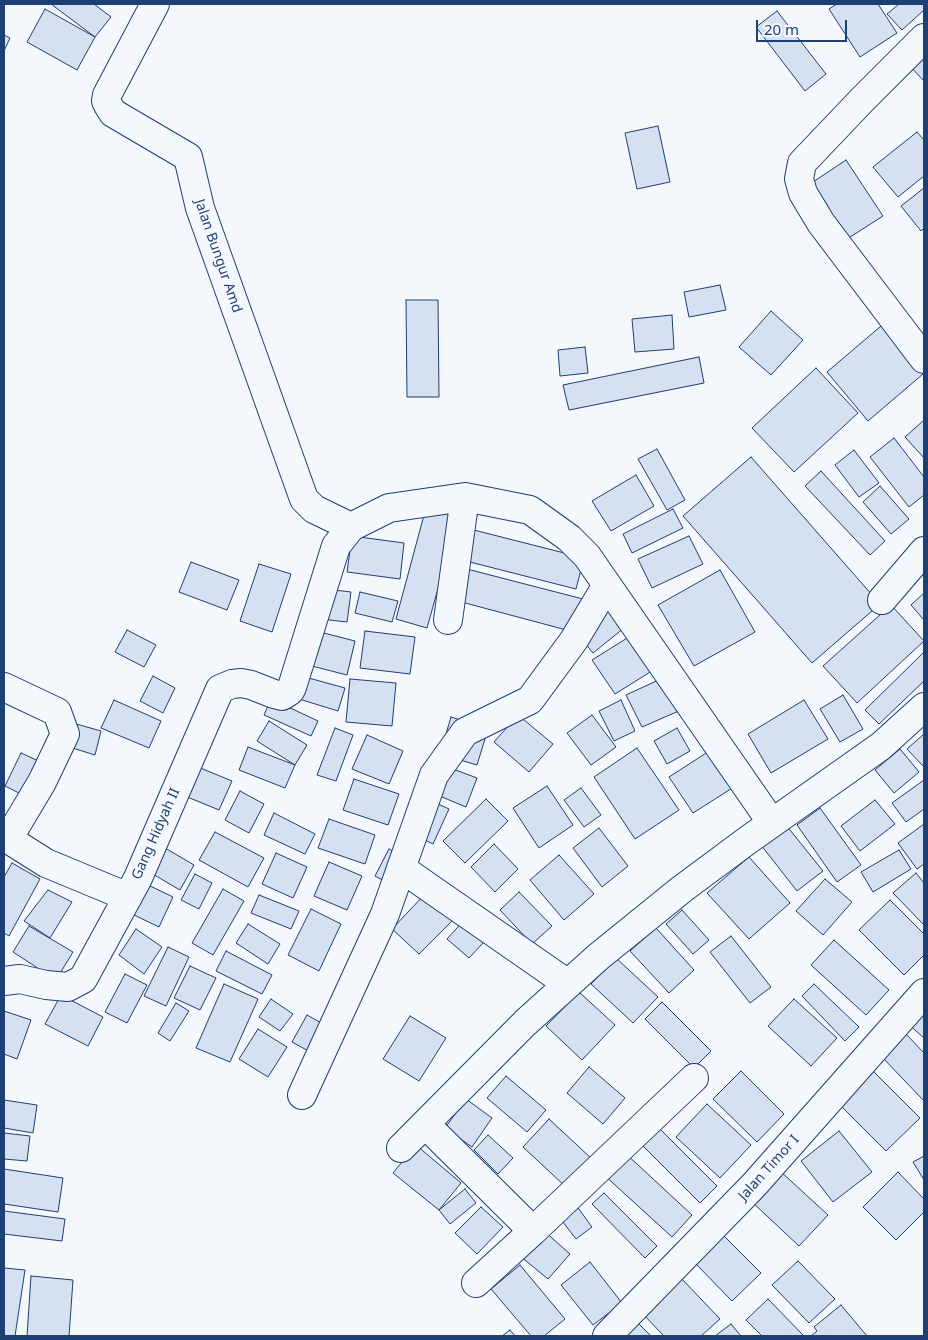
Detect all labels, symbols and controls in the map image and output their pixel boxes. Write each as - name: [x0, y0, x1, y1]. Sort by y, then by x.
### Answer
- scale bar: [758, 10, 849, 42]
- text: 20 m: [764, 19, 799, 39]
- street label: Jalan Bungur Amd: [191, 197, 245, 315]
- street label: Gang Hidyah II: [128, 786, 184, 882]
- street label: Jalan Timor I: [735, 1132, 803, 1204]

